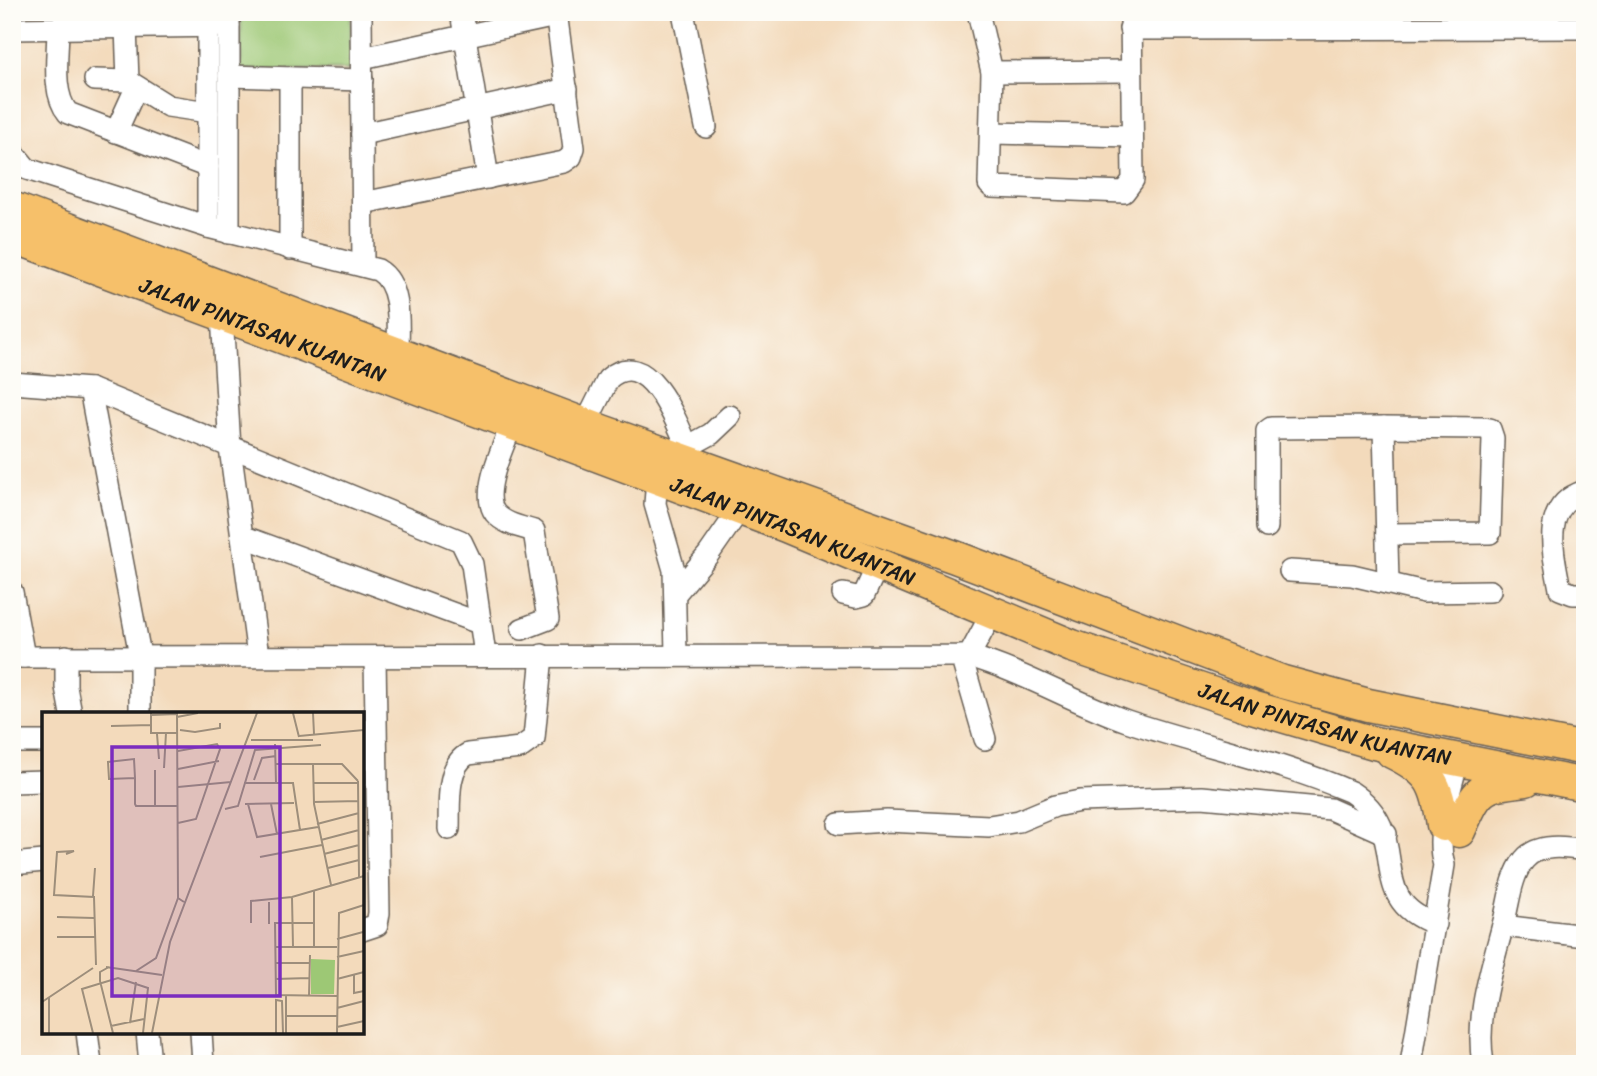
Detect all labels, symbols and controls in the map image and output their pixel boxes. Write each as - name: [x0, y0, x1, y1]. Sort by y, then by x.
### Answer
- street label: JALAN PINTASAN KUANTAN: [133, 266, 392, 394]
- street label: JALAN PINTASAN KUANTAN: [664, 465, 922, 597]
- street label: JALAN PINTASAN KUANTAN: [1192, 671, 1455, 777]
- inset map: [42, 712, 364, 1034]

